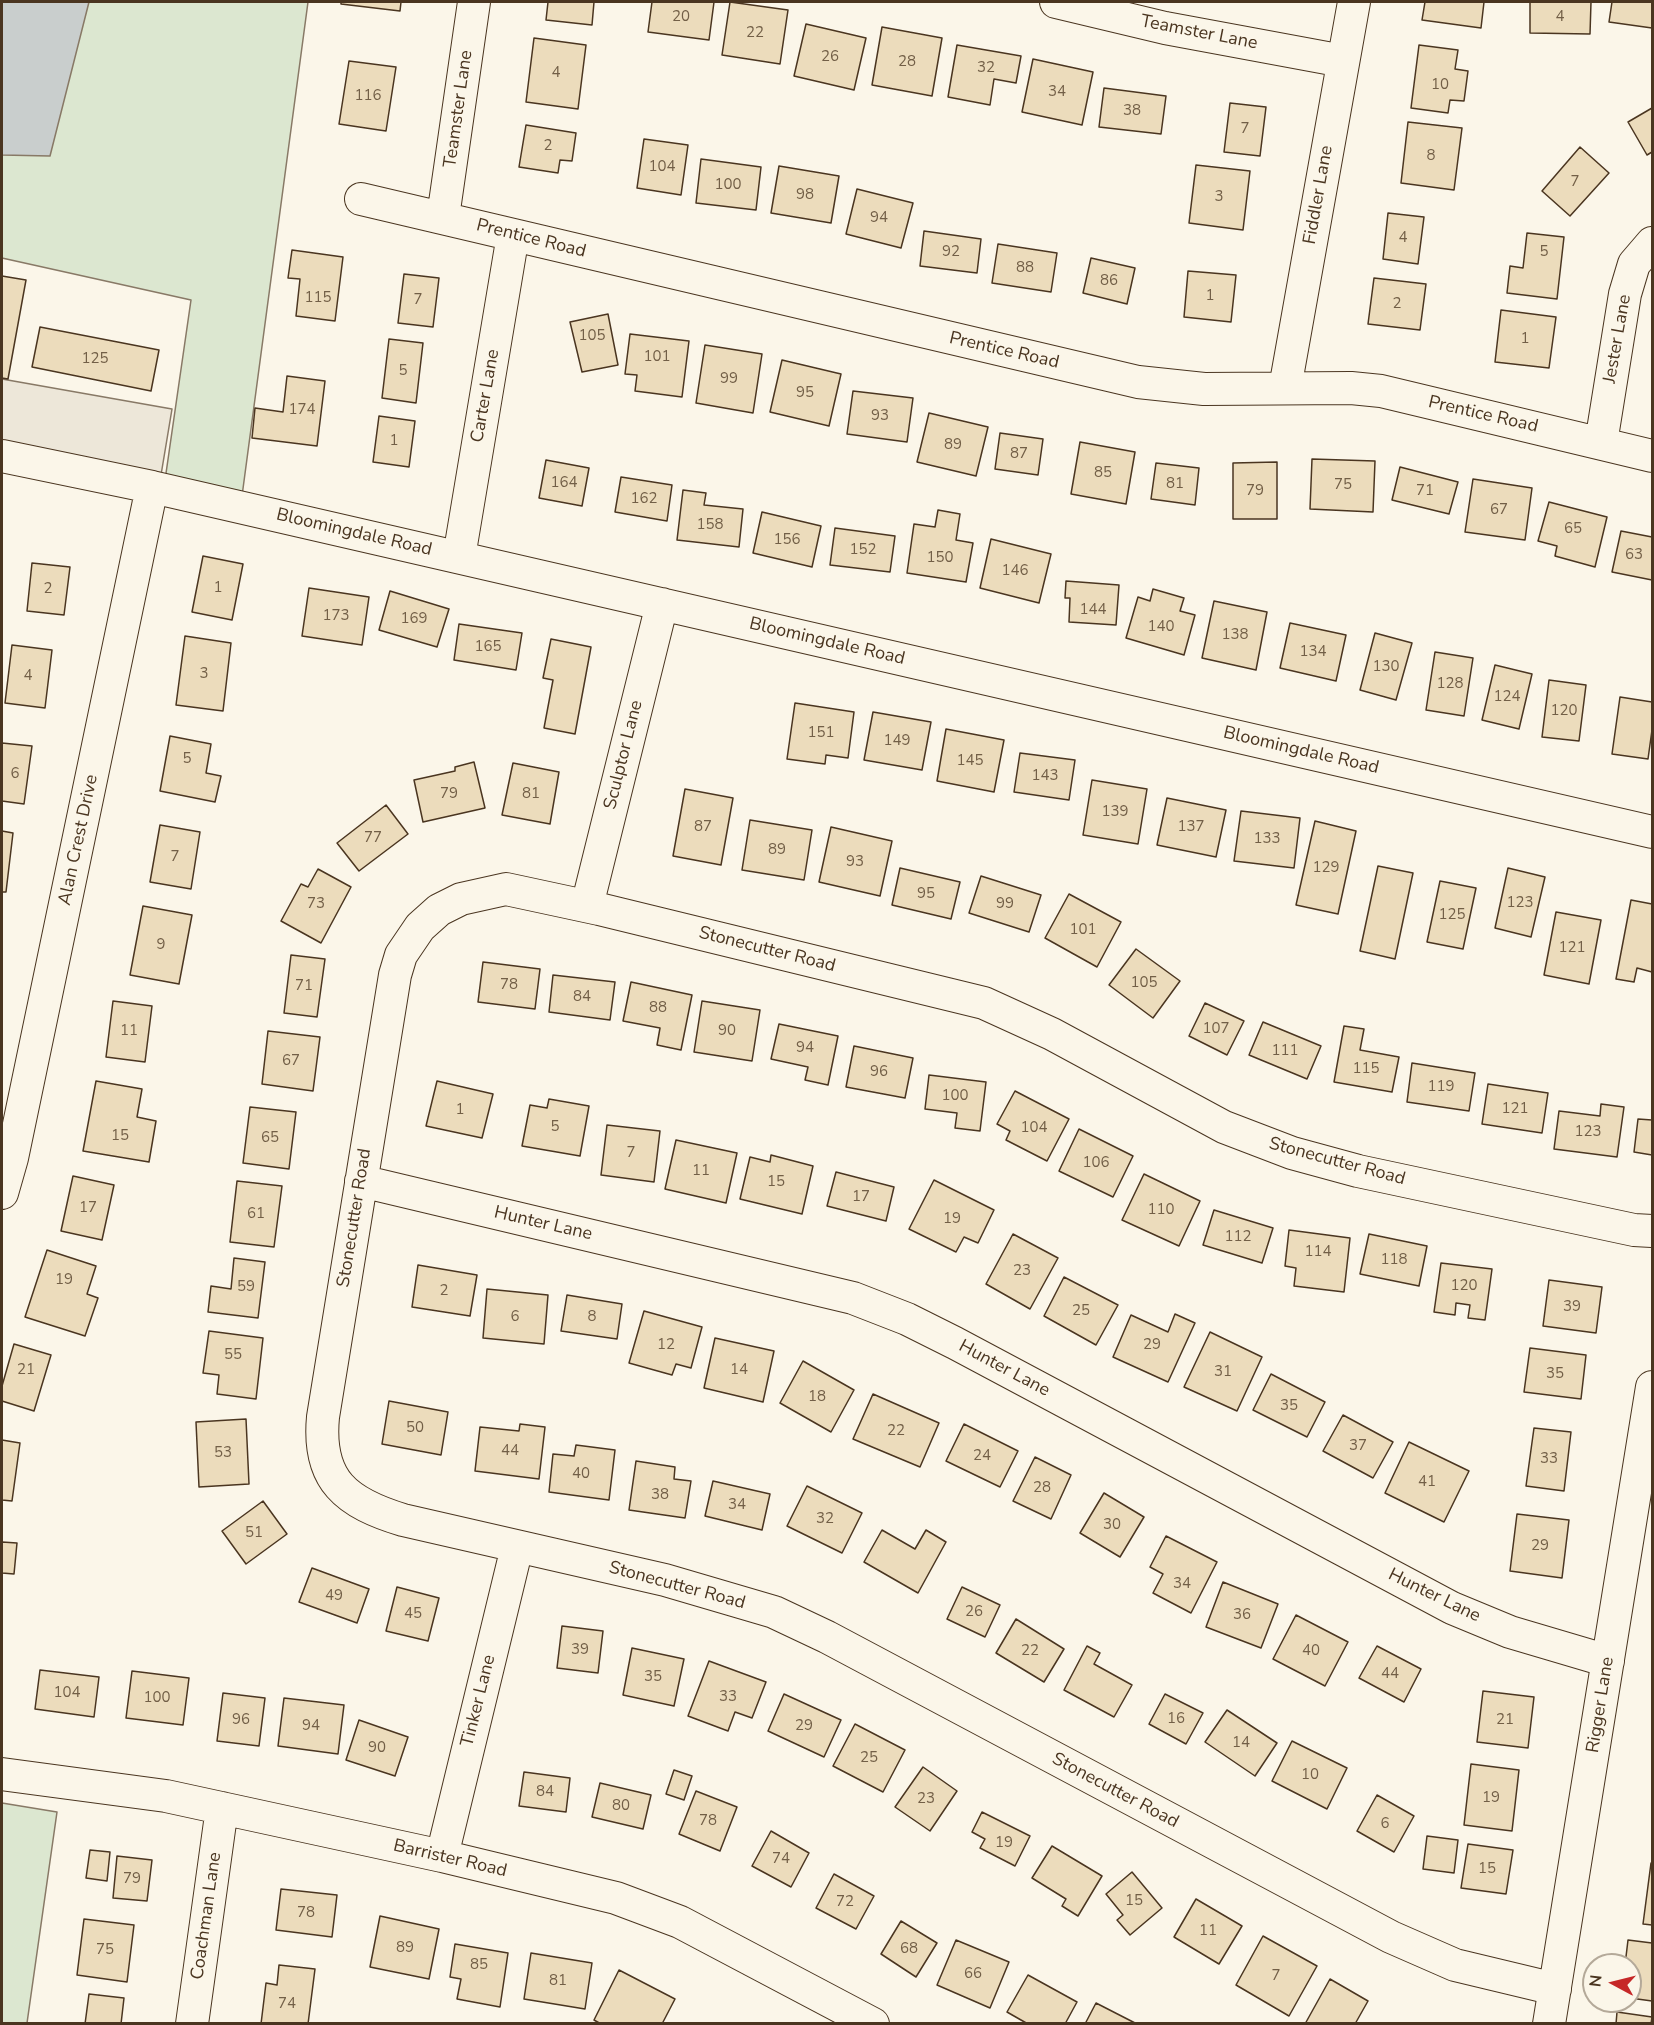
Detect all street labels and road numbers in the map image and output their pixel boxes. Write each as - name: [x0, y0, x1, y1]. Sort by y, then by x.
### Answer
- street label: Teamster Lane: [1139, 11, 1259, 55]
- street label: Teamster Lane: [440, 49, 478, 169]
- street label: Fiddler Lane: [1300, 144, 1338, 246]
- street label: Prentice Road: [474, 215, 588, 263]
- street label: Jester Lane: [1600, 293, 1636, 385]
- street label: Prentice Road: [947, 328, 1061, 374]
- street label: Carter Lane: [467, 348, 505, 444]
- street label: Prentice Road: [1426, 392, 1540, 438]
- street label: Bloomingdale Road: [274, 505, 434, 561]
- street label: Bloomingdale Road: [747, 614, 907, 670]
- street label: Sculptor Lane: [600, 698, 648, 812]
- street label: Bloomingdale Road: [1221, 723, 1381, 779]
- street label: Alan Crest Drive: [55, 773, 103, 907]
- street label: Stonecutter Road: [696, 923, 838, 977]
- street label: Stonecutter Road: [1266, 1133, 1408, 1191]
- street label: Stonecutter Road: [333, 1147, 377, 1289]
- street label: Hunter Lane: [492, 1202, 594, 1246]
- street label: Hunter Lane: [955, 1336, 1053, 1402]
- street label: Stonecutter Road: [606, 1557, 748, 1615]
- street label: Hunter Lane: [1384, 1564, 1484, 1628]
- street label: Tinker Lane: [457, 1653, 501, 1749]
- street label: Rigger Lane: [1583, 1655, 1619, 1755]
- street label: Stonecutter Road: [1048, 1749, 1182, 1833]
- street label: Barrister Road: [391, 1835, 509, 1883]
- street label: Coachman Lane: [187, 1851, 227, 1981]

